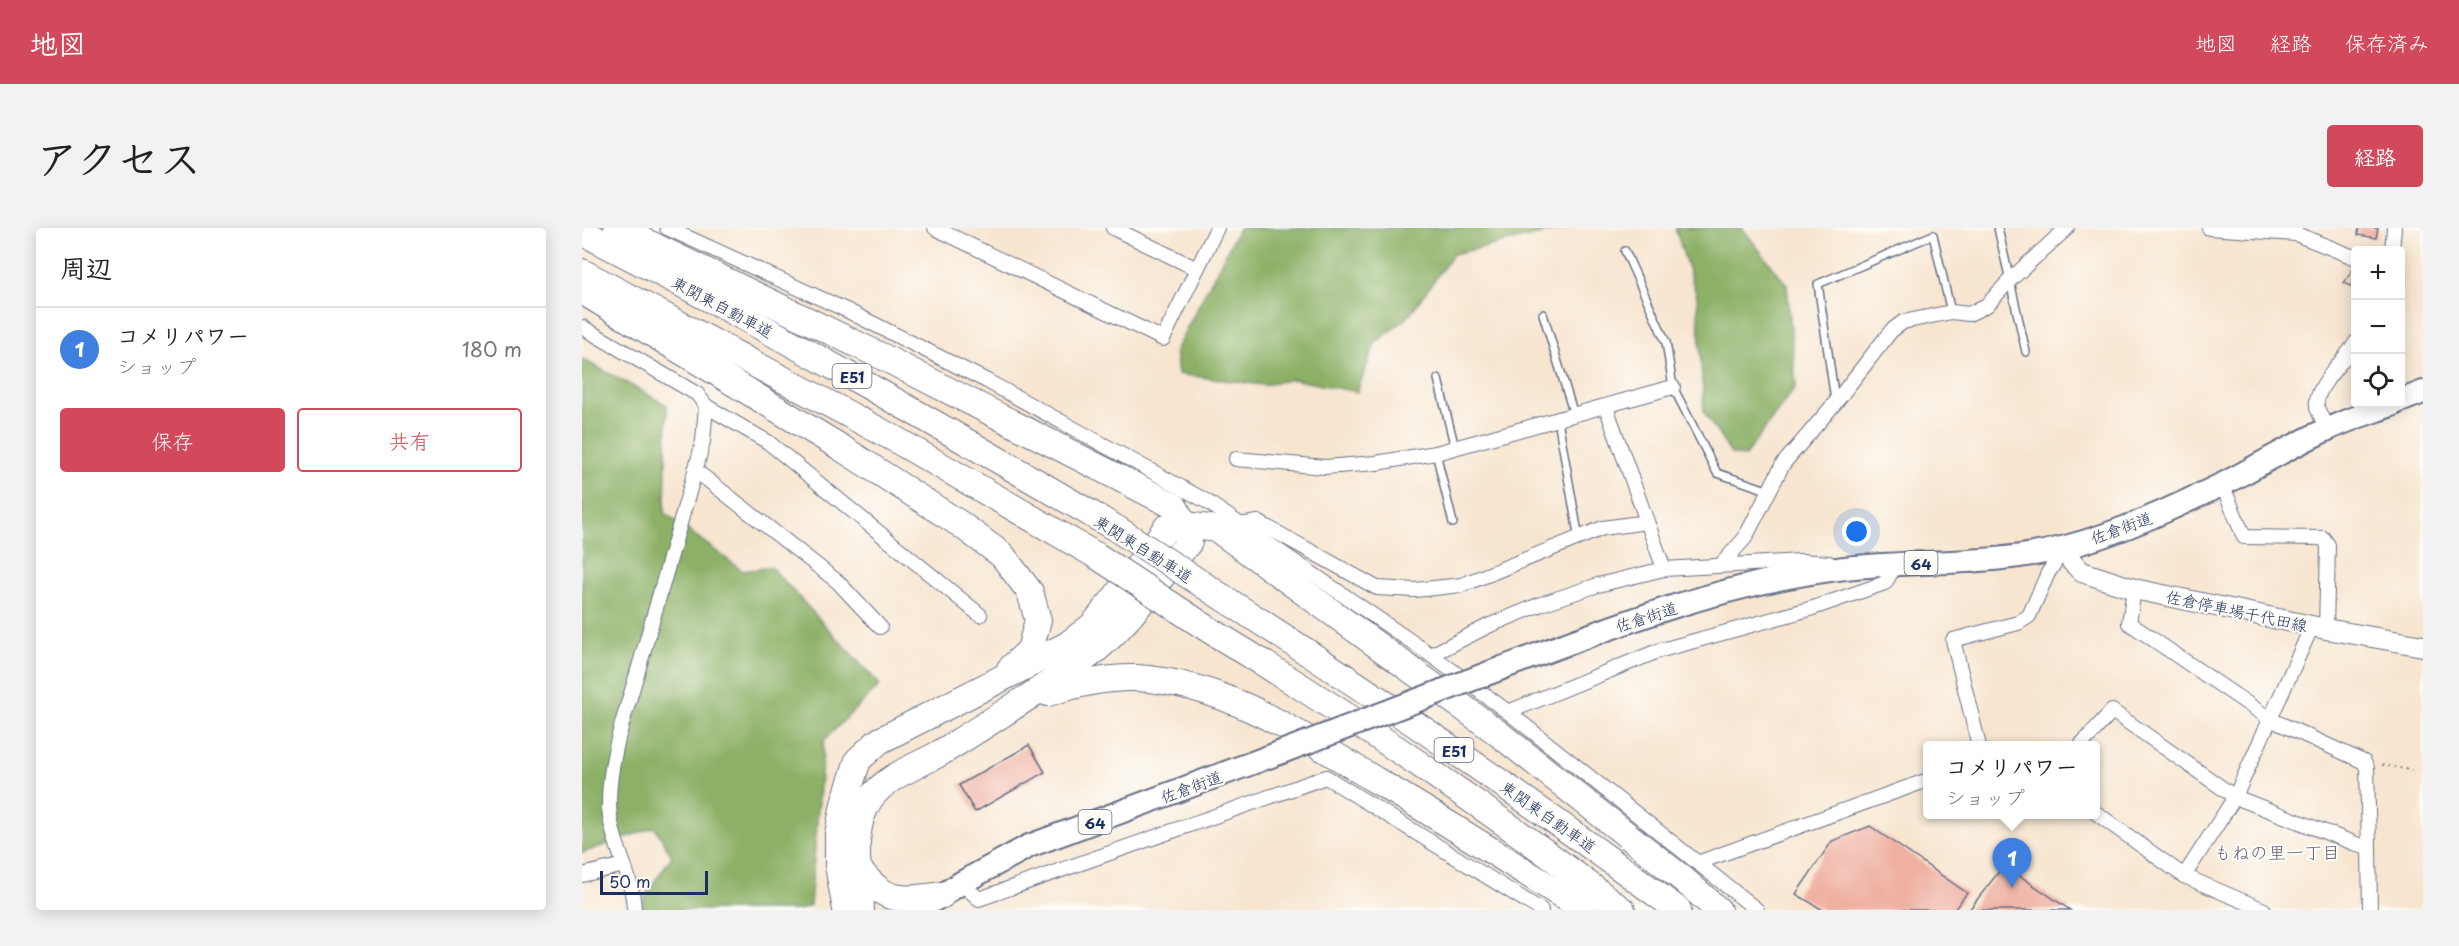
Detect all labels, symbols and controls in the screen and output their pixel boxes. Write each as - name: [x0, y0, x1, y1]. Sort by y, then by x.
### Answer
- text: 地図: [30, 21, 86, 64]
- text: 地図: [2195, 26, 2237, 58]
- text: 経路: [2270, 26, 2312, 58]
- text: 保存済み: [2345, 26, 2429, 58]
- text: アクセス: [36, 125, 201, 188]
- button: 経路: [2327, 125, 2423, 187]
- map controls: [2351, 246, 2405, 408]
- button: +: [2351, 246, 2405, 300]
- text: 周辺: [60, 248, 112, 287]
- street label: 東関東自動車道: [668, 269, 778, 343]
- button: −: [2351, 300, 2405, 354]
- text: コメリパワー: [117, 318, 249, 351]
- text: 1: [75, 334, 84, 364]
- text: 180 m: [462, 334, 522, 364]
- text: ショップ: [117, 351, 196, 381]
- button: locate: [2351, 354, 2405, 408]
- road number: E51: [832, 364, 872, 388]
- button: 保存: [60, 408, 285, 472]
- button: 共有: [297, 408, 522, 472]
- street label: 佐倉街道: [2087, 505, 2155, 549]
- street label: 東関東自動車道: [1090, 508, 1198, 588]
- your location: [1842, 517, 1871, 546]
- road number: 64: [1904, 551, 1938, 575]
- street label: 佐倉停車場千代田線: [2164, 583, 2310, 637]
- street label: 佐倉街道: [1612, 595, 1680, 637]
- road number: E51: [1434, 738, 1474, 762]
- popup: [1923, 741, 2100, 819]
- text: コメリパワー: [1945, 749, 2078, 782]
- street label: 佐倉街道: [1157, 764, 1225, 808]
- street label: 東関東自動車道: [1496, 774, 1602, 858]
- text: ショップ: [1945, 782, 2025, 812]
- road number: 64: [1078, 810, 1112, 834]
- pin: 1: [1992, 838, 2032, 888]
- district label: もねの里一丁目: [2214, 838, 2340, 865]
- scale bar: [600, 868, 708, 896]
- text: 50 m: [609, 869, 650, 893]

